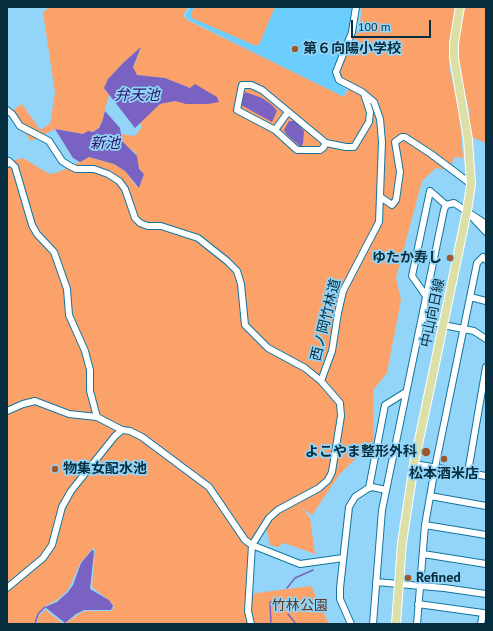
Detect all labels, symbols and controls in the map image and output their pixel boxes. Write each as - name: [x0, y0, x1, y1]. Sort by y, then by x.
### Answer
- scale bar: [353, 12, 433, 38]
- text: 100 m: [358, 19, 391, 34]
- place label: 第６向陽小学校: [303, 41, 401, 57]
- marker: 第６向陽小学校: [290, 44, 300, 54]
- water label: 弁天池: [115, 87, 159, 105]
- water label: 新池: [90, 135, 120, 153]
- place label: ゆたか寿し: [372, 250, 442, 266]
- marker: ゆたか寿し: [445, 253, 455, 263]
- street label: 西ノ岡竹林道: [308, 277, 344, 363]
- street label: 中山向日線: [418, 277, 448, 349]
- place label: よこやま整形外科: [305, 444, 417, 460]
- marker: よこやま整形外科: [420, 446, 432, 458]
- marker: 松本酒米店: [439, 454, 449, 464]
- place label: 物集女配水池: [63, 461, 147, 477]
- marker: 物集女配水池: [50, 464, 60, 474]
- place label: 松本酒米店: [409, 466, 479, 482]
- place label: Refined: [416, 570, 461, 586]
- marker: Refined: [403, 573, 413, 583]
- park label: 竹林公園: [272, 598, 328, 614]

